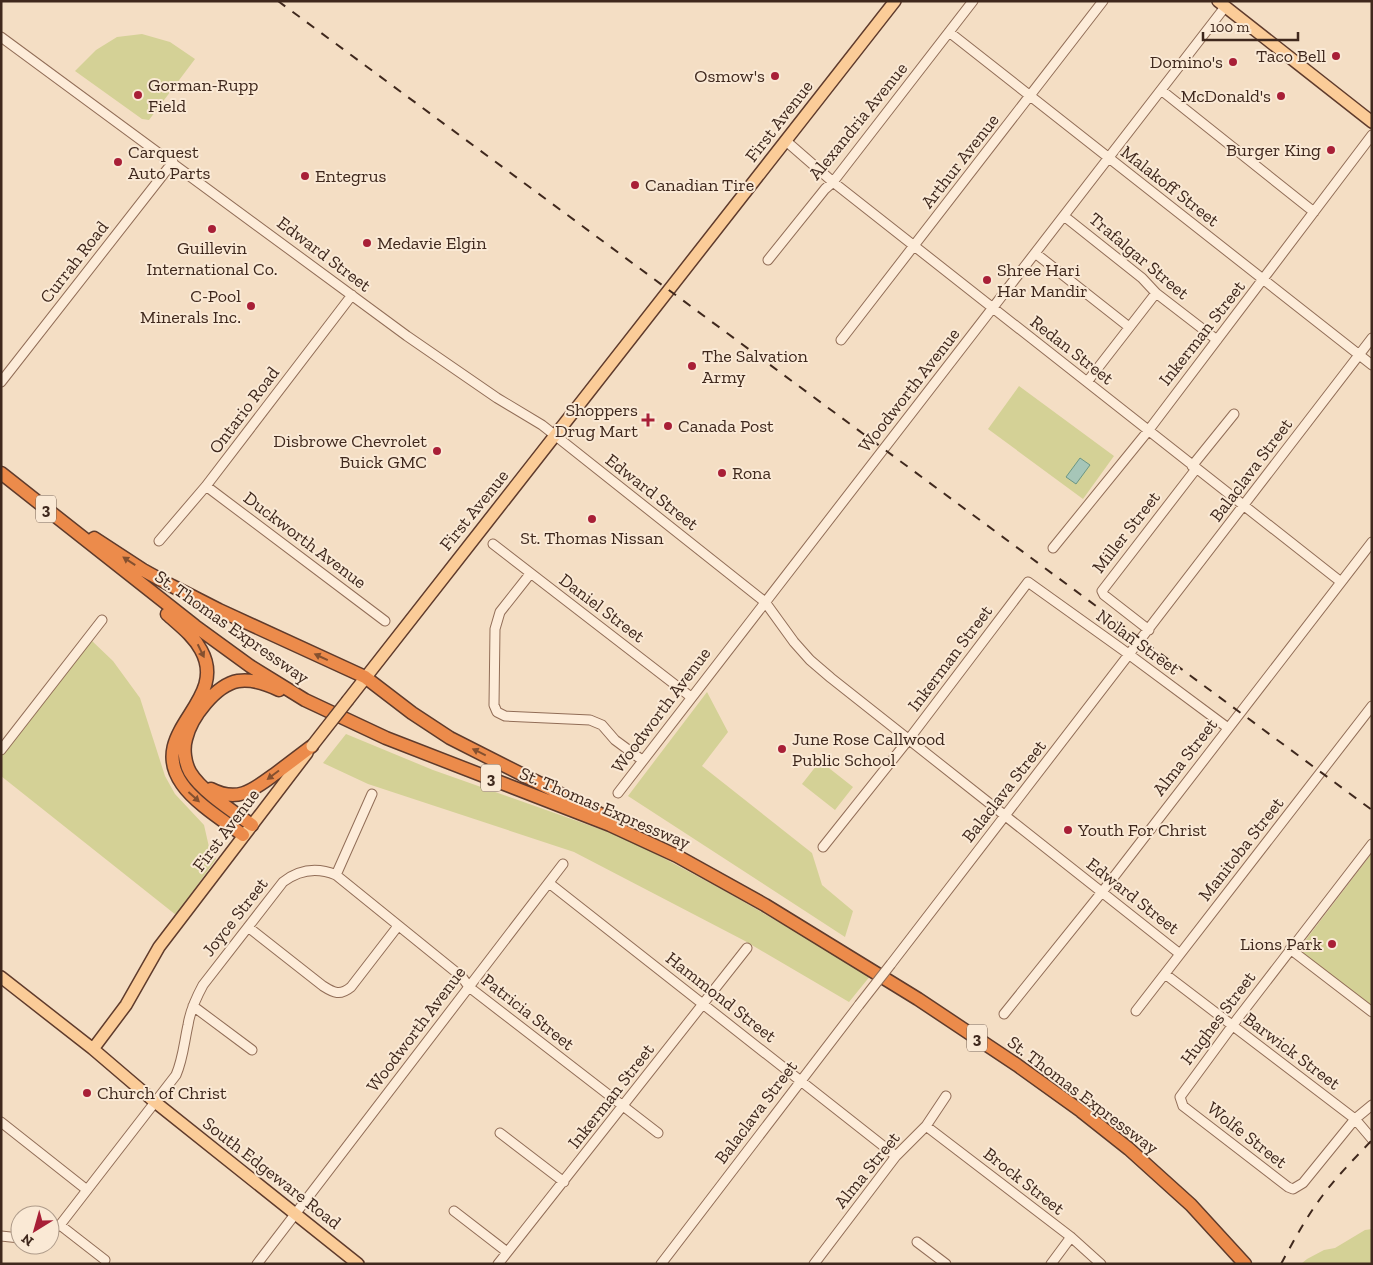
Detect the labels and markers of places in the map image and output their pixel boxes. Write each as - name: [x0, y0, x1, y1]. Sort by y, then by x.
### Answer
- place label: Taco Bell: [1256, 45, 1326, 67]
- marker: Taco Bell: [1330, 50, 1342, 62]
- place label: Domino's: [1150, 51, 1223, 73]
- marker: Domino's: [1227, 56, 1239, 68]
- place label: Osmow's: [694, 65, 765, 87]
- marker: Osmow's: [769, 70, 781, 82]
- place label: Gorman-Rupp Field: [148, 74, 258, 117]
- place label: McDonald's: [1181, 85, 1271, 107]
- marker: Gorman-Rupp Field: [132, 89, 144, 101]
- marker: McDonald's: [1275, 90, 1287, 102]
- place label: Burger King: [1226, 139, 1321, 161]
- place label: Carquest Auto Parts: [128, 141, 211, 184]
- marker: Burger King: [1325, 144, 1337, 156]
- marker: Carquest Auto Parts: [112, 156, 124, 168]
- place label: Entegrus: [315, 165, 387, 187]
- marker: Entegrus: [299, 170, 311, 182]
- place label: Canadian Tire: [645, 174, 754, 196]
- marker: Canadian Tire: [629, 179, 641, 191]
- marker: Guillevin International Co.: [206, 223, 218, 235]
- place label: Medavie Elgin: [377, 232, 487, 254]
- place label: Guillevin International Co.: [146, 237, 278, 280]
- marker: Medavie Elgin: [361, 237, 373, 249]
- place label: Shree Hari Har Mandir: [997, 259, 1088, 302]
- marker: Shree Hari Har Mandir: [981, 274, 993, 286]
- place label: C-Pool Minerals Inc.: [140, 285, 241, 328]
- marker: C-Pool Minerals Inc.: [245, 300, 257, 312]
- place label: The Salvation Army: [702, 345, 808, 388]
- marker: The Salvation Army: [686, 360, 698, 372]
- place label: Shoppers Drug Mart: [555, 399, 638, 442]
- marker: Shoppers Drug Mart: [642, 414, 654, 426]
- place label: Canada Post: [678, 415, 774, 437]
- marker: Canada Post: [662, 420, 674, 432]
- place label: Disbrowe Chevrolet Buick GMC: [273, 430, 427, 473]
- marker: Disbrowe Chevrolet Buick GMC: [431, 445, 443, 457]
- place label: Rona: [732, 462, 771, 484]
- marker: Rona: [716, 467, 728, 479]
- marker: St. Thomas Nissan: [586, 513, 598, 525]
- place label: St. Thomas Nissan: [520, 527, 664, 549]
- place label: June Rose Callwood Public School: [792, 728, 945, 771]
- marker: June Rose Callwood Public School: [776, 743, 788, 755]
- place label: Youth For Christ: [1077, 819, 1207, 841]
- marker: Youth For Christ: [1062, 824, 1074, 836]
- place label: Lions Park: [1240, 933, 1323, 955]
- marker: Lions Park: [1326, 938, 1338, 950]
- place label: Church of Christ: [97, 1082, 227, 1104]
- marker: Church of Christ: [81, 1087, 93, 1099]

